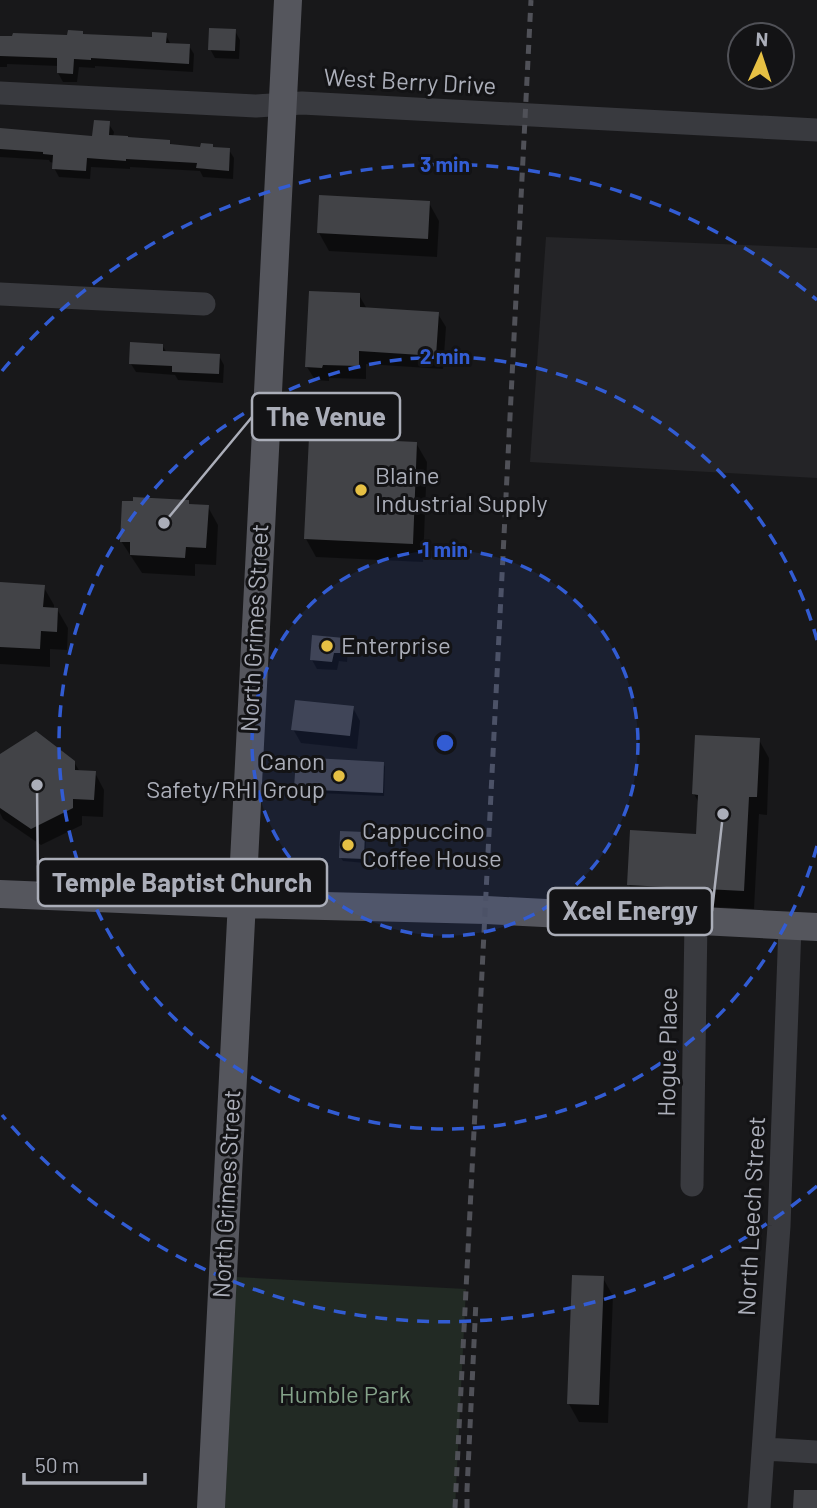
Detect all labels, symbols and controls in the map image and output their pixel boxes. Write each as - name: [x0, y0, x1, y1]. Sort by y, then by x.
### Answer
- north arrow: [726, 21, 796, 91]
- text: N: [755, 27, 769, 50]
- street label: West Berry Drive: [323, 61, 497, 100]
- text: 3 min: [420, 151, 470, 176]
- text: 2 min: [420, 343, 470, 368]
- callout: The Venue: [252, 393, 400, 440]
- text: The Venue: [266, 400, 386, 431]
- place label: Blaine Industrial Supply: [375, 460, 548, 517]
- marker: Blaine Industrial Supply: [353, 482, 369, 498]
- street label: North Grimes Street: [234, 523, 273, 733]
- text: 1 min: [422, 536, 468, 561]
- place label: Enterprise: [341, 630, 451, 659]
- marker: Enterprise: [319, 638, 335, 654]
- centre of rings: [433, 731, 457, 755]
- place label: Canon Safety/RHI Group: [146, 746, 325, 803]
- marker: Canon Safety/RHI Group: [331, 768, 347, 784]
- place label: Cappuccino Coffee House: [362, 815, 502, 872]
- marker: Cappuccino Coffee House: [340, 837, 356, 853]
- callout: Temple Baptist Church: [38, 859, 327, 906]
- text: Temple Baptist Church: [52, 866, 312, 897]
- callout: Xcel Energy: [548, 888, 712, 935]
- text: Xcel Energy: [562, 894, 698, 925]
- street label: Hogue Place: [651, 987, 682, 1117]
- street label: North Grimes Street: [206, 1089, 245, 1299]
- street label: North Leech Street: [731, 1115, 770, 1316]
- park label: Humble Park: [279, 1379, 411, 1408]
- scale bar: [24, 1442, 145, 1486]
- text: 50 m: [35, 1452, 79, 1477]

